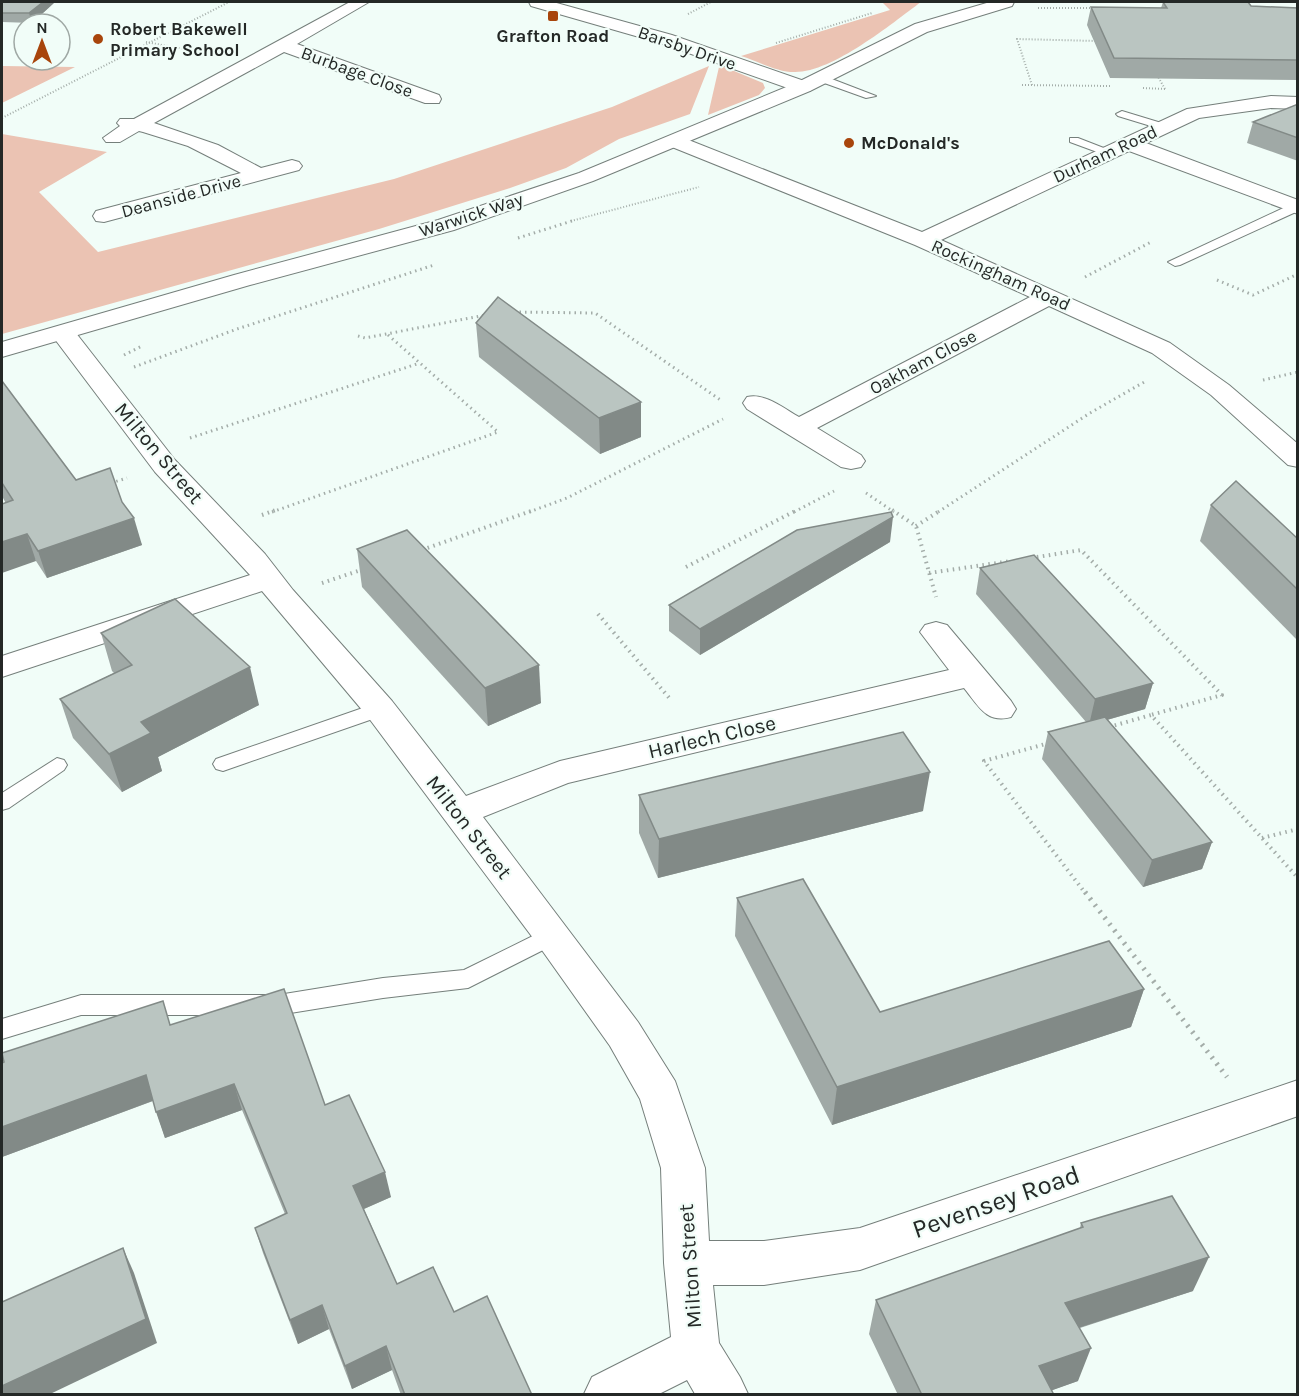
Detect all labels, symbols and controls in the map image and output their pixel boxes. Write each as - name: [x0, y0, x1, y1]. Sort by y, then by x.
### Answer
- marker: Grafton Road: [546, 9, 560, 23]
- north arrow: [12, 12, 72, 72]
- text: N: [36, 18, 48, 37]
- place label: Robert Bakewell Primary School: [110, 18, 248, 61]
- street label: Barsby Drive: [635, 21, 739, 75]
- place label: Grafton Road: [497, 25, 609, 47]
- marker: Robert Bakewell Primary School: [91, 32, 105, 46]
- street label: Burbage Close: [298, 42, 416, 102]
- street label: Durham Road: [1049, 120, 1161, 188]
- place label: McDonald's: [861, 132, 960, 154]
- marker: McDonald's: [842, 136, 856, 150]
- street label: Deanside Drive: [119, 169, 243, 223]
- street label: Warwick Way: [416, 188, 526, 242]
- street label: Rockingham Road: [928, 234, 1074, 316]
- street label: Oakham Close: [866, 325, 980, 399]
- street label: Milton Street: [110, 398, 208, 509]
- street label: Harlech Close: [646, 711, 778, 763]
- street label: Milton Street: [421, 771, 517, 884]
- street label: Pevensey Road: [908, 1159, 1084, 1245]
- street label: Milton Street: [674, 1203, 706, 1329]

